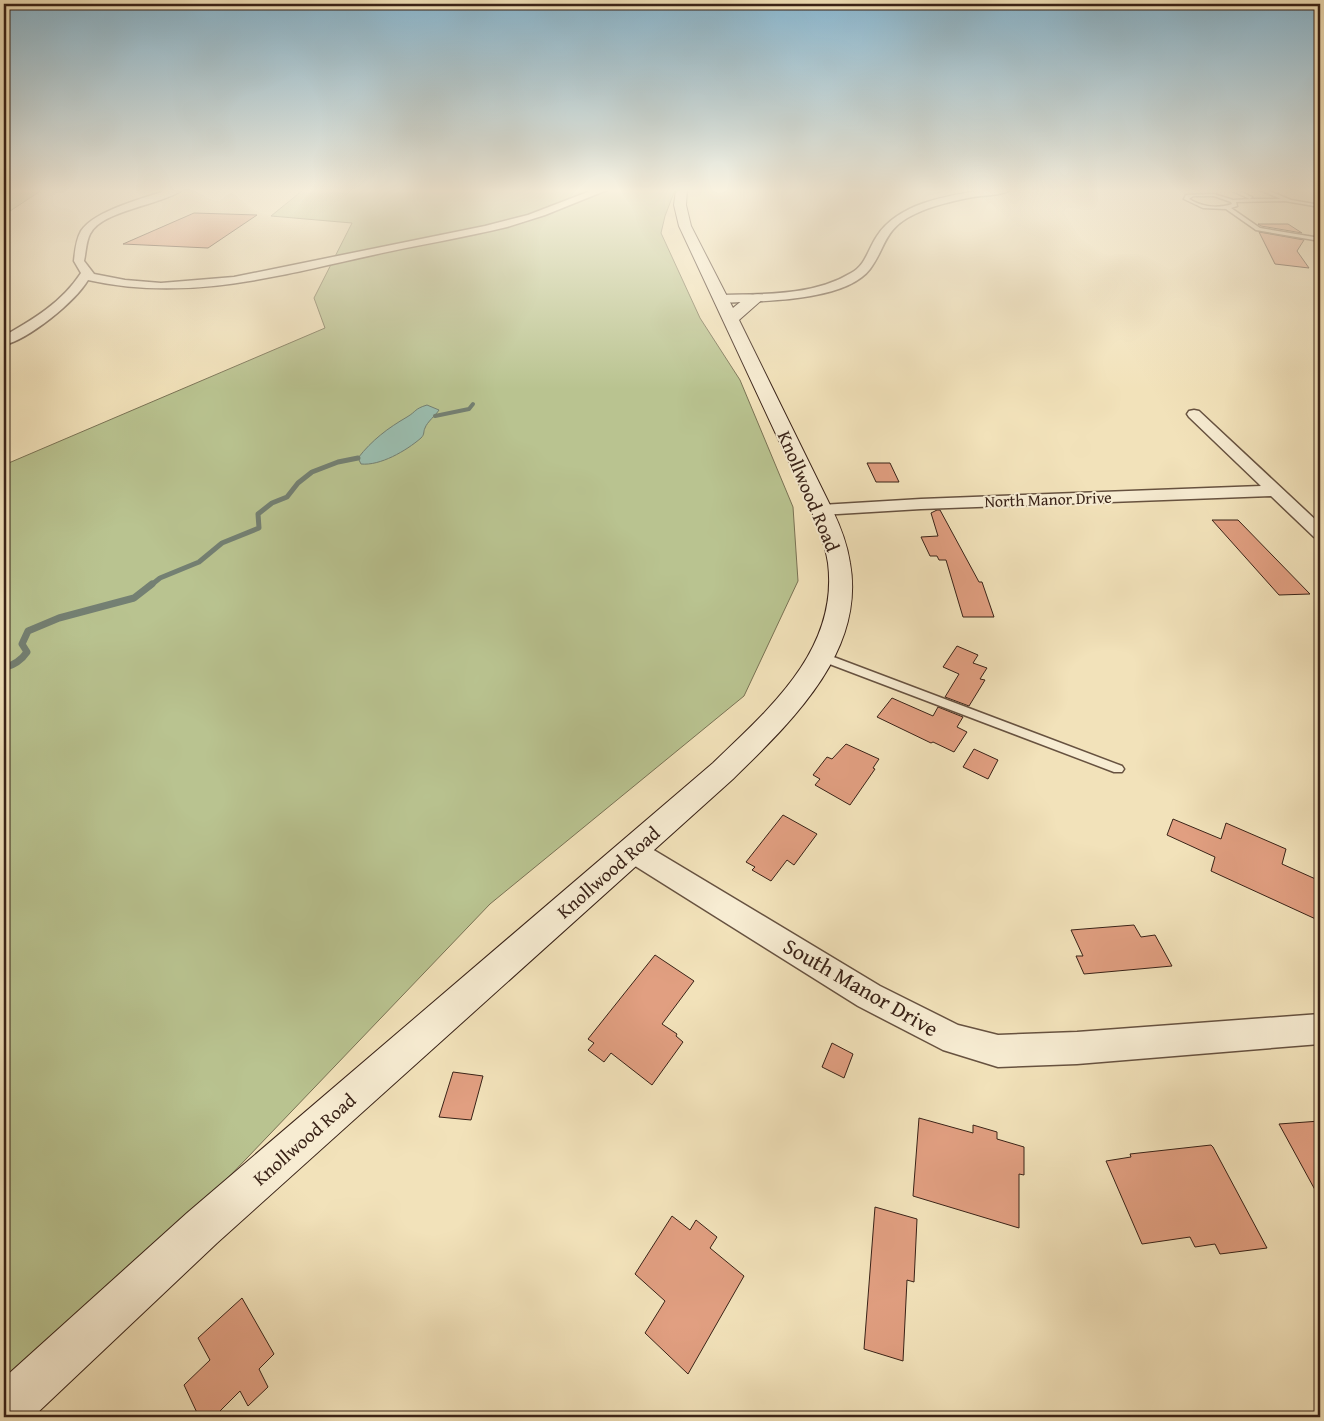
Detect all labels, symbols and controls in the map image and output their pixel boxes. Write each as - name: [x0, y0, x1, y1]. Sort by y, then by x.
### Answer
- street label: Knollwood Road: [771, 426, 847, 557]
- street label: North Manor Drive: [984, 485, 1112, 513]
- street label: Knollwood Road: [550, 819, 666, 925]
- street label: South Manor Drive: [778, 930, 944, 1044]
- street label: Knollwood Road: [246, 1086, 362, 1192]

